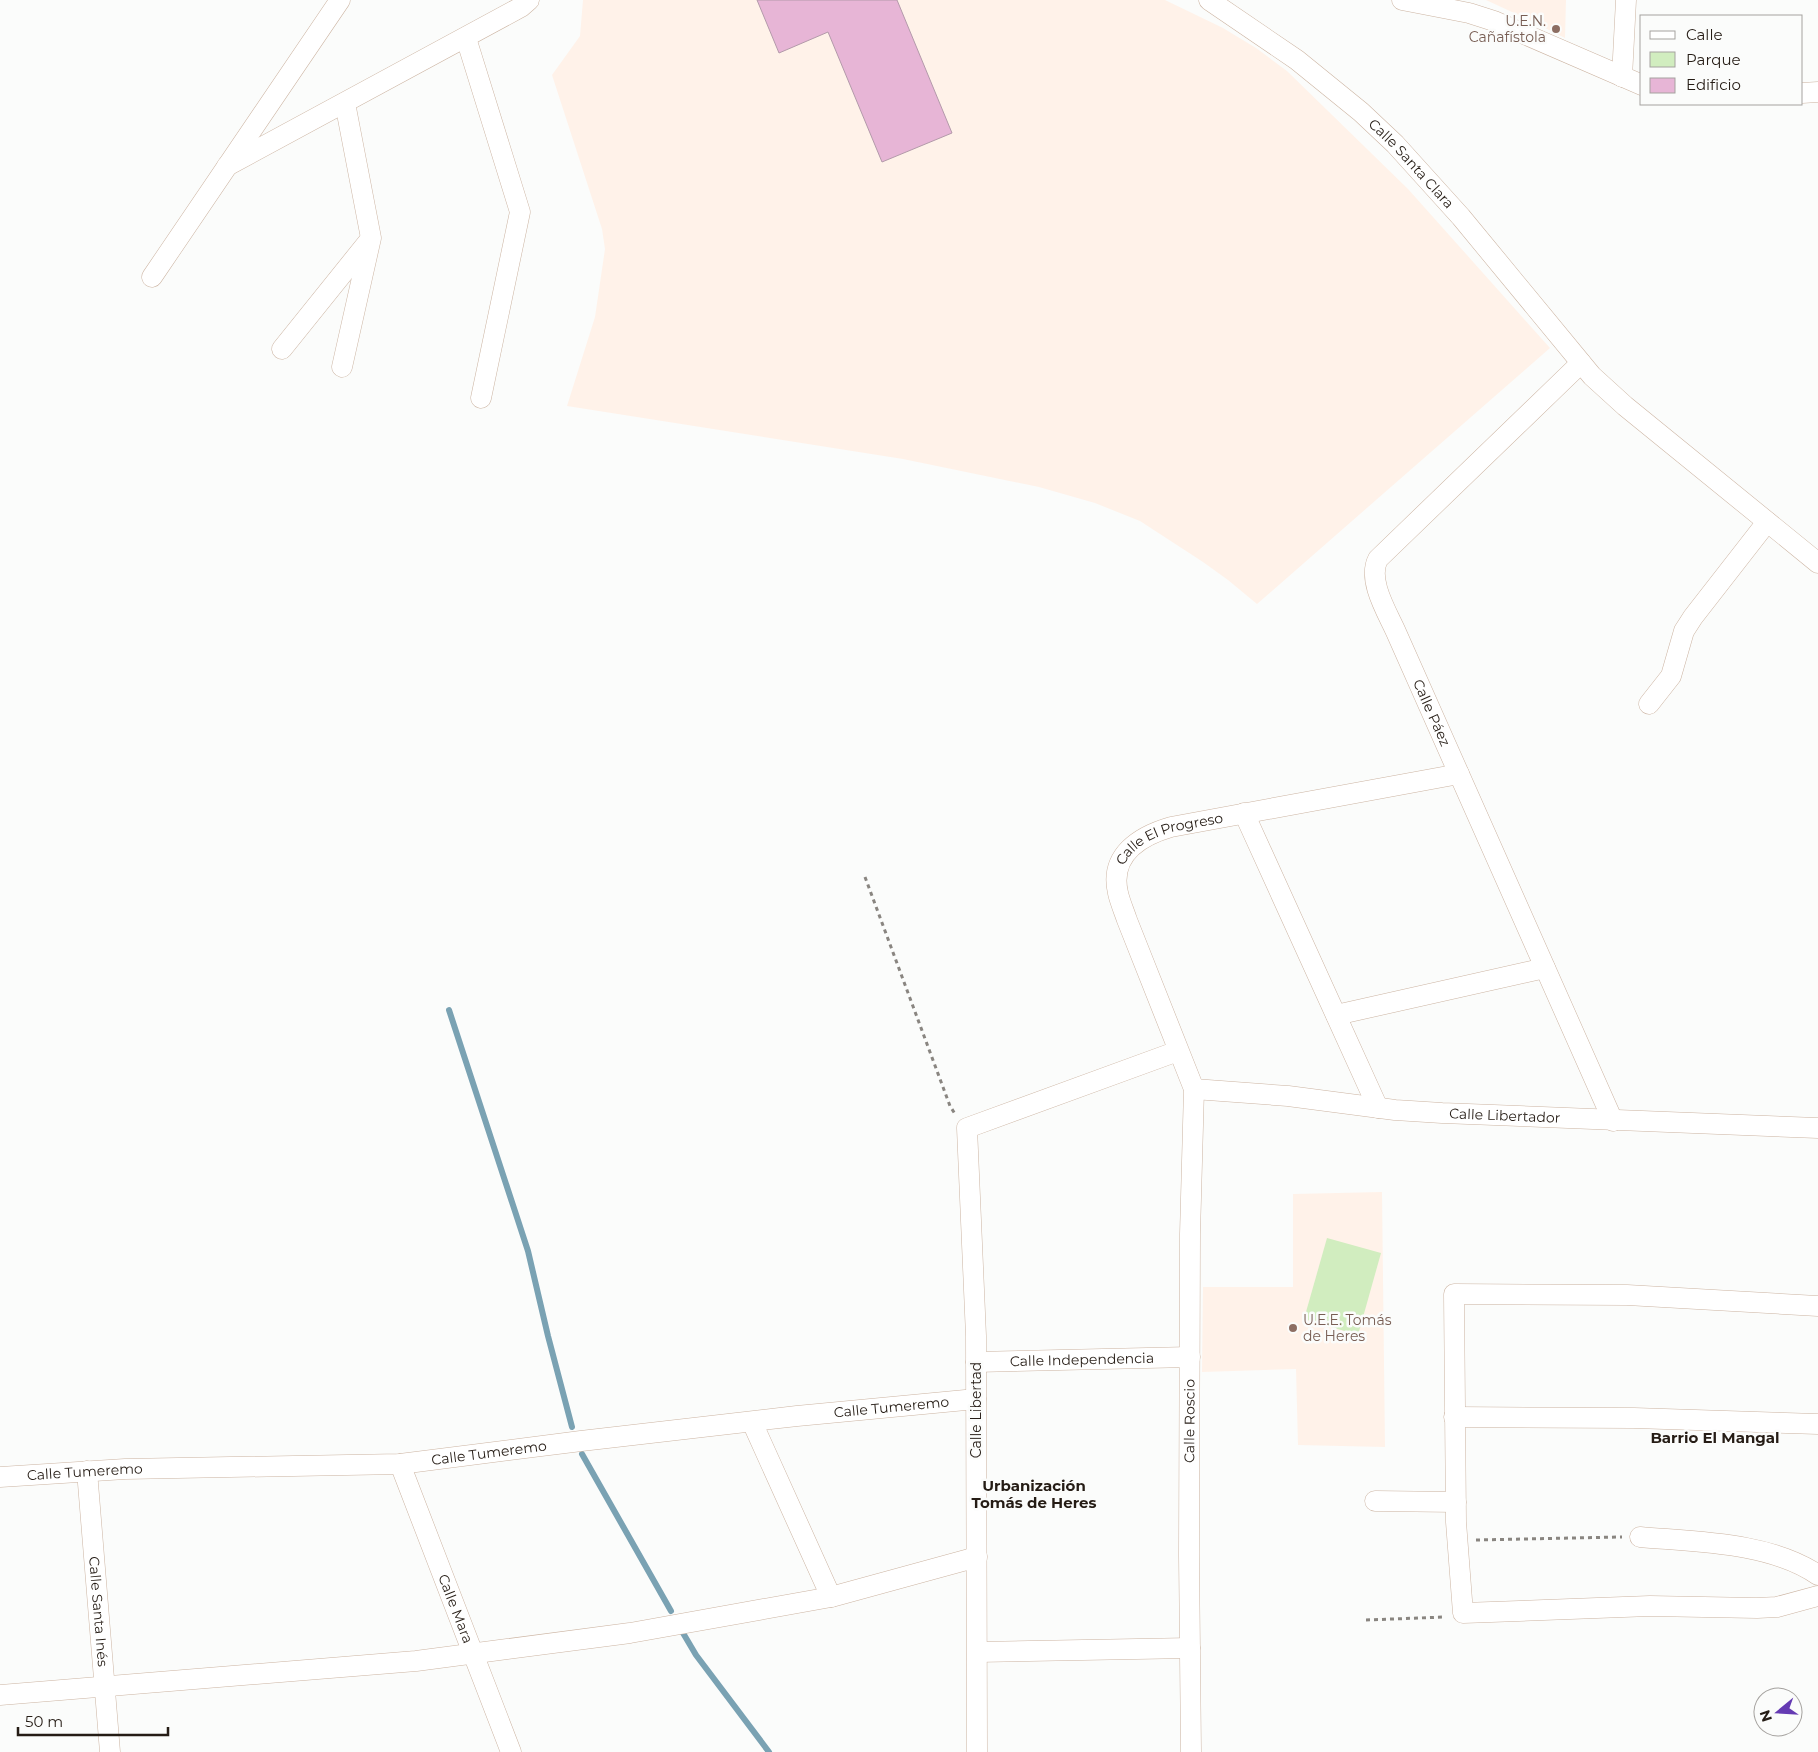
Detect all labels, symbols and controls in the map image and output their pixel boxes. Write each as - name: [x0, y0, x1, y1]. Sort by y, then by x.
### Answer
- place label: U.E.N. Cañafístola: [1469, 12, 1546, 46]
- legend: [1640, 15, 1803, 105]
- marker: U.E.N. Cañafístola: [1550, 23, 1562, 35]
- text: Calle: [1686, 25, 1723, 44]
- text: Parque: [1686, 50, 1741, 69]
- text: Edificio: [1686, 75, 1741, 94]
- street label: Calle Santa Clara: [1365, 115, 1458, 212]
- street label: Calle Páez: [1409, 676, 1454, 749]
- street label: Calle El Progreso: [1112, 809, 1225, 868]
- street label: Calle Libertador: [1449, 1104, 1561, 1127]
- place label: U.E.E. Tomás de Heres: [1303, 1311, 1392, 1345]
- marker: U.E.E. Tomás de Heres: [1287, 1322, 1299, 1334]
- street label: Calle Independencia: [1010, 1349, 1154, 1370]
- street label: Calle Libertad: [967, 1362, 985, 1458]
- street label: Calle Roscio: [1180, 1379, 1199, 1463]
- street label: Calle Tumeremo: [833, 1393, 950, 1421]
- district label: Barrio El Mangal: [1650, 1428, 1780, 1447]
- street label: Calle Tumeremo: [430, 1436, 548, 1469]
- street label: Calle Tumeremo: [26, 1460, 143, 1484]
- district label: Urbanización Tomás de Heres: [972, 1476, 1096, 1512]
- street label: Calle Santa Inés: [85, 1556, 112, 1667]
- street label: Calle Mara: [434, 1571, 477, 1646]
- north arrow: [1753, 1687, 1803, 1737]
- scale bar: [18, 1704, 168, 1736]
- text: N: [1755, 1708, 1776, 1724]
- text: 50 m: [25, 1712, 63, 1731]

